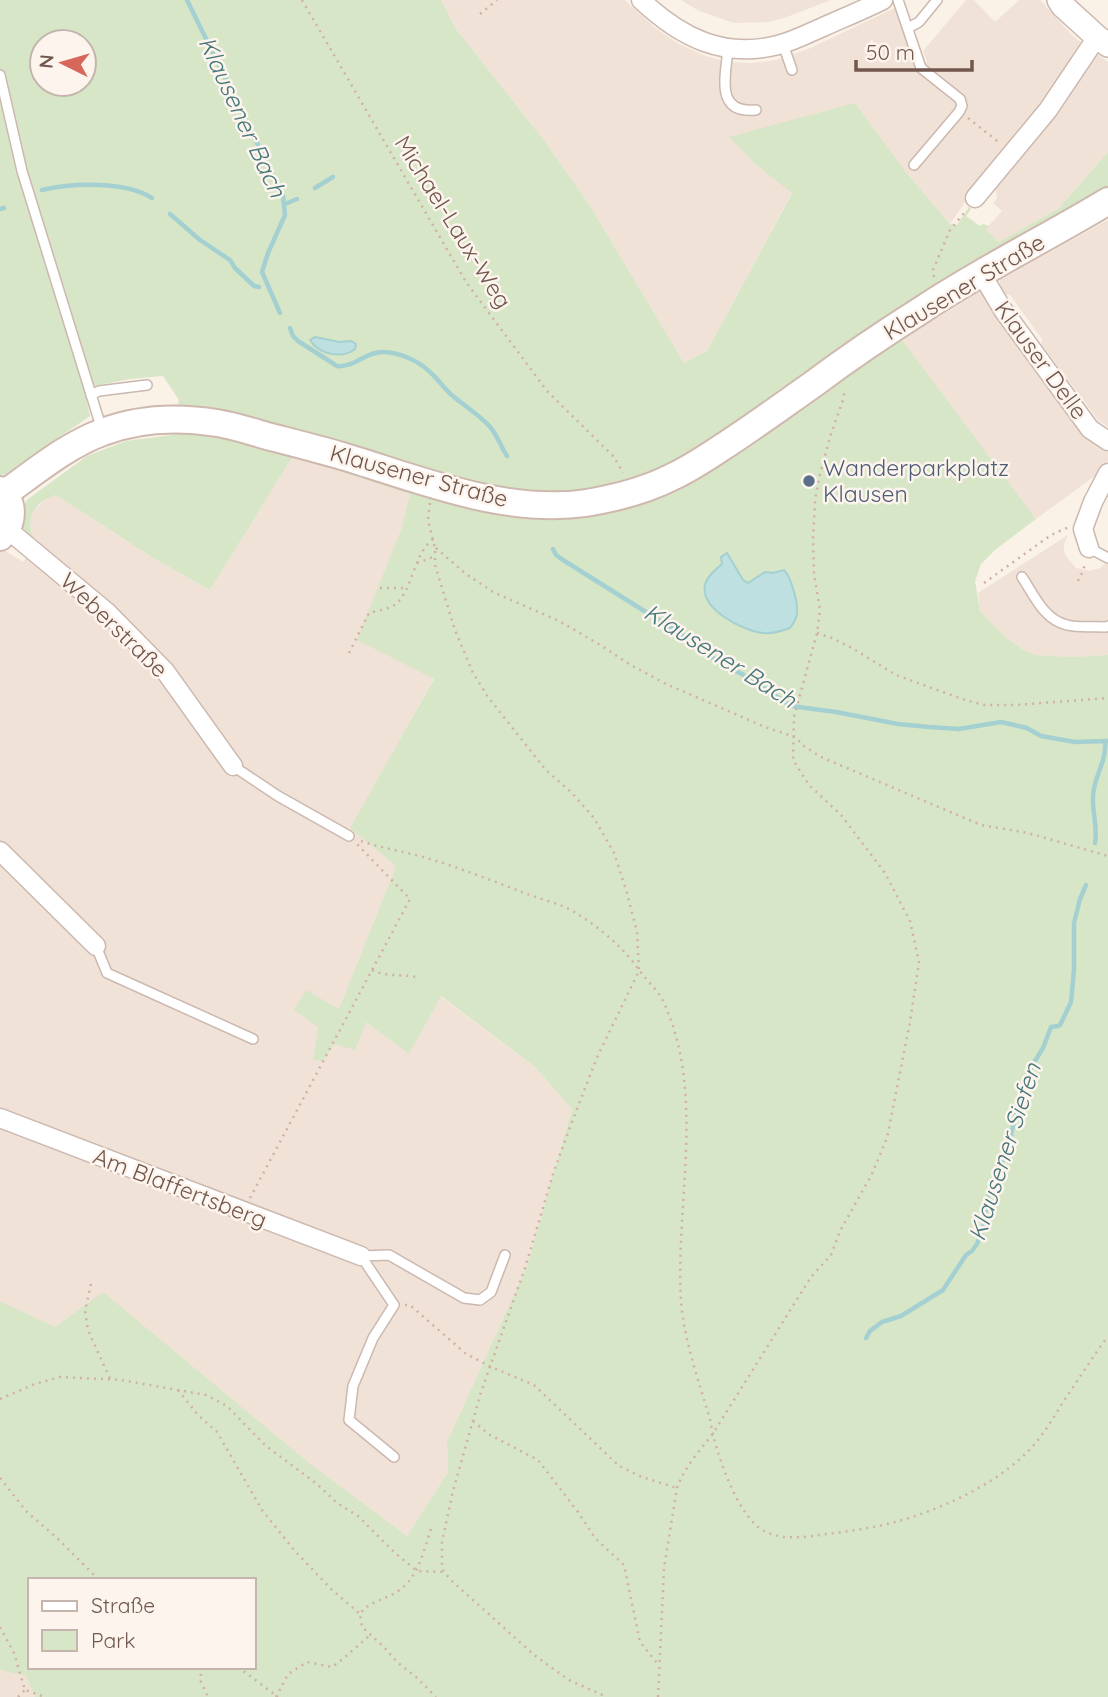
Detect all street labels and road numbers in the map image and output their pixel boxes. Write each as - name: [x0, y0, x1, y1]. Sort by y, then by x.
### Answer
- street label: Michael-Laux-Weg: [389, 130, 518, 314]
- street label: Klausener Straße: [878, 227, 1050, 346]
- street label: Klauser Delle: [989, 295, 1094, 425]
- street label: Klausener Straße: [327, 438, 511, 513]
- street label: Weberstraße: [54, 566, 174, 683]
- street label: Am Blaffertsberg: [89, 1141, 271, 1234]

